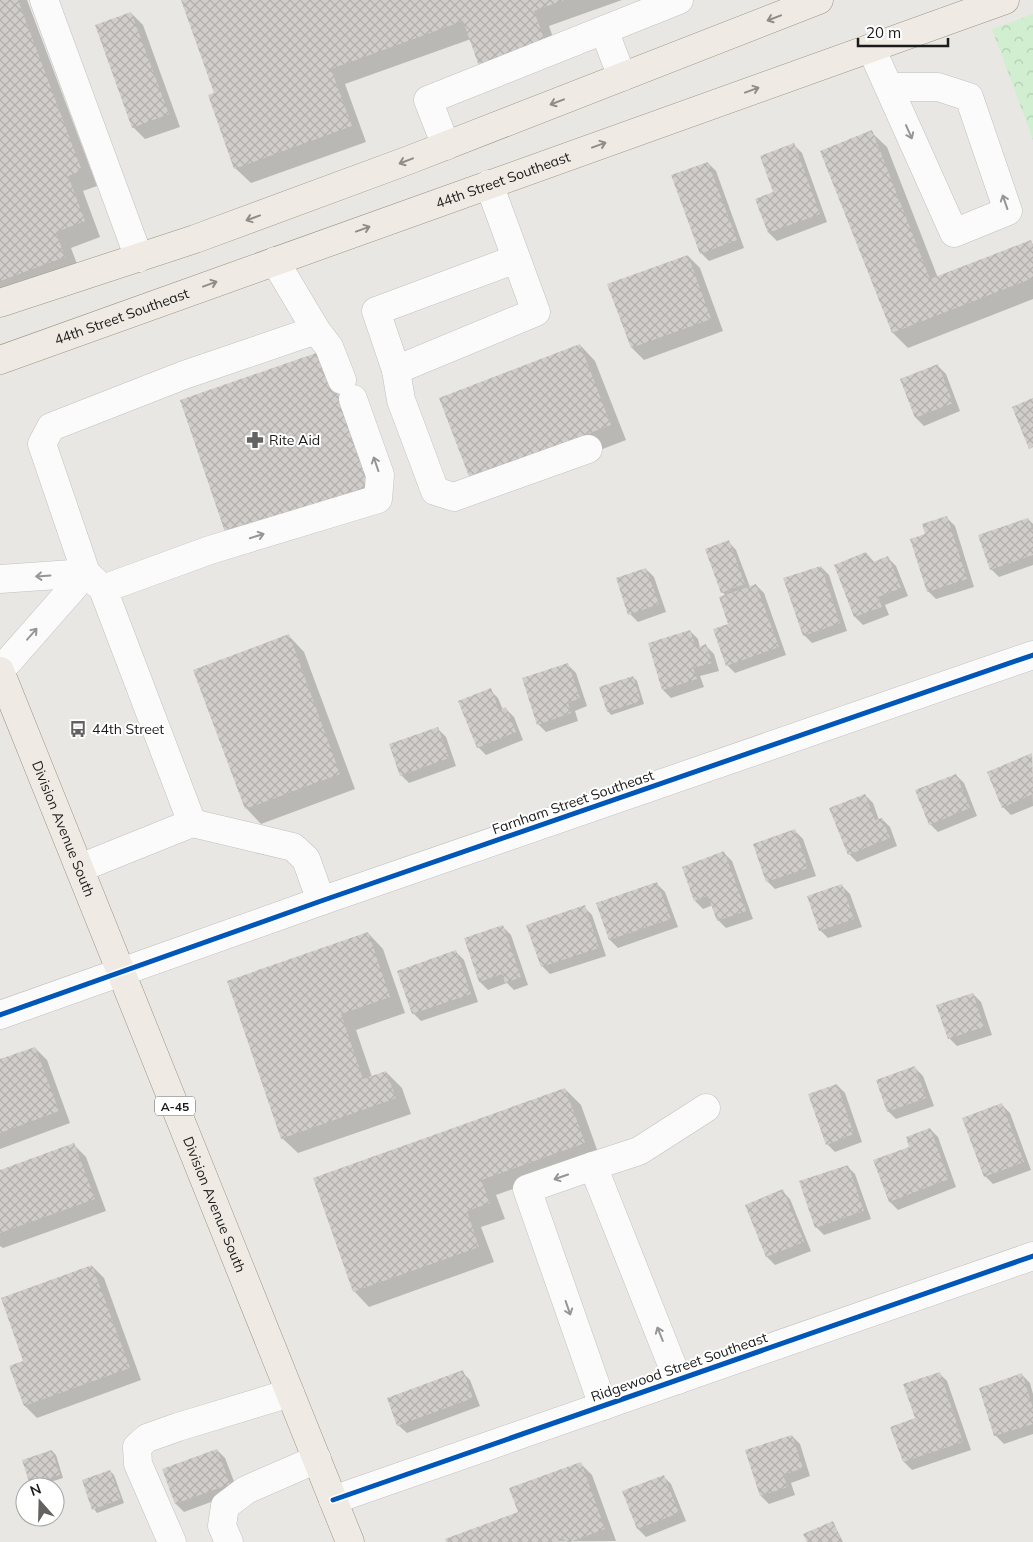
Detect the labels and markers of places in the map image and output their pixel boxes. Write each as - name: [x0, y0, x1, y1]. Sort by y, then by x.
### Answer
- pharmacy icon: Rite Aid: [245, 430, 265, 450]
- place label: Rite Aid: [269, 431, 320, 449]
- bus stop icon: 44th Street: [68, 719, 88, 739]
- place label: 44th Street: [92, 720, 164, 738]

